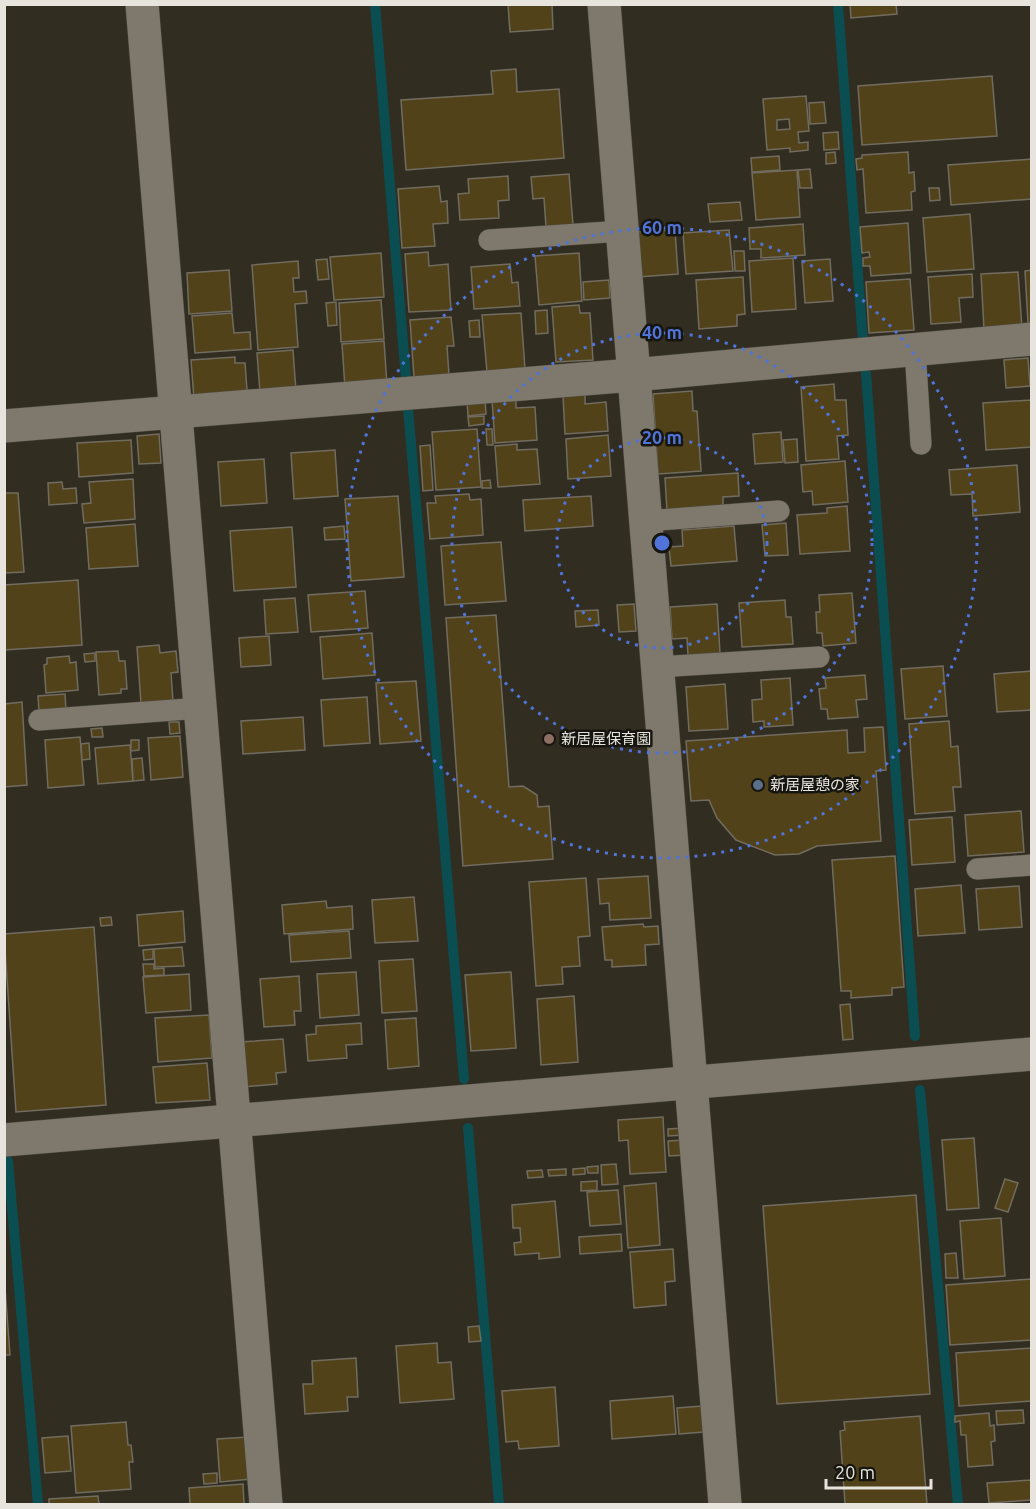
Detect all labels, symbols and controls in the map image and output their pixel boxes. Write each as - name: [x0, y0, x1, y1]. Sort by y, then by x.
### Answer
- text: 60 m: [642, 217, 682, 237]
- text: 40 m: [642, 322, 682, 342]
- text: 20 m: [642, 427, 682, 447]
- centre of rings: [652, 533, 672, 553]
- place label: 新居屋保育園: [561, 730, 651, 747]
- marker: 新居屋保育園: [542, 732, 556, 746]
- place label: 新居屋憩の家: [770, 776, 860, 793]
- marker: 新居屋憩の家: [751, 778, 765, 792]
- scale bar: [826, 1452, 931, 1490]
- text: 20 m: [835, 1462, 875, 1482]

